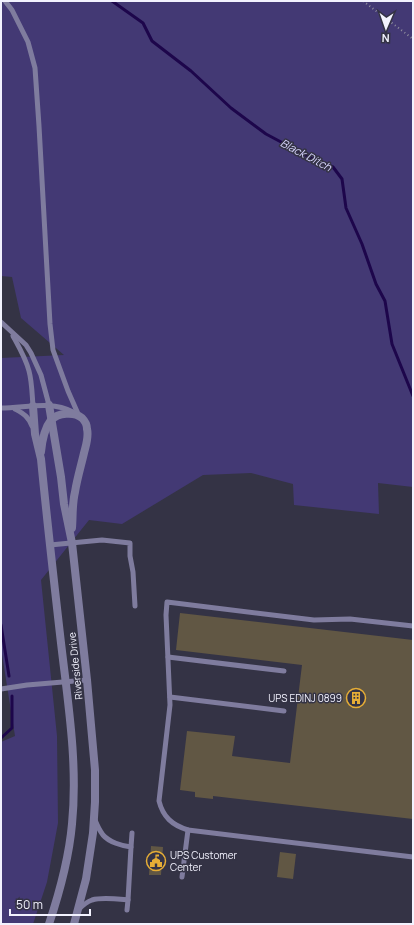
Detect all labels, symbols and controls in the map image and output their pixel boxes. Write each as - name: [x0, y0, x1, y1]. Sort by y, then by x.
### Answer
- north arrow: [366, 8, 406, 48]
- text: N: [381, 31, 390, 46]
- water label: Black Ditch: [278, 135, 335, 175]
- street label: Riverside Drive: [64, 632, 85, 700]
- building icon: UPS EDINJ 0899: [345, 687, 367, 709]
- place label: UPS EDINJ 0899: [268, 691, 342, 705]
- place label: UPS Customer Center: [170, 848, 238, 874]
- public building icon: UPS Customer Center: [145, 850, 167, 872]
- scale bar: [10, 891, 90, 917]
- text: 50 m: [16, 896, 43, 913]

